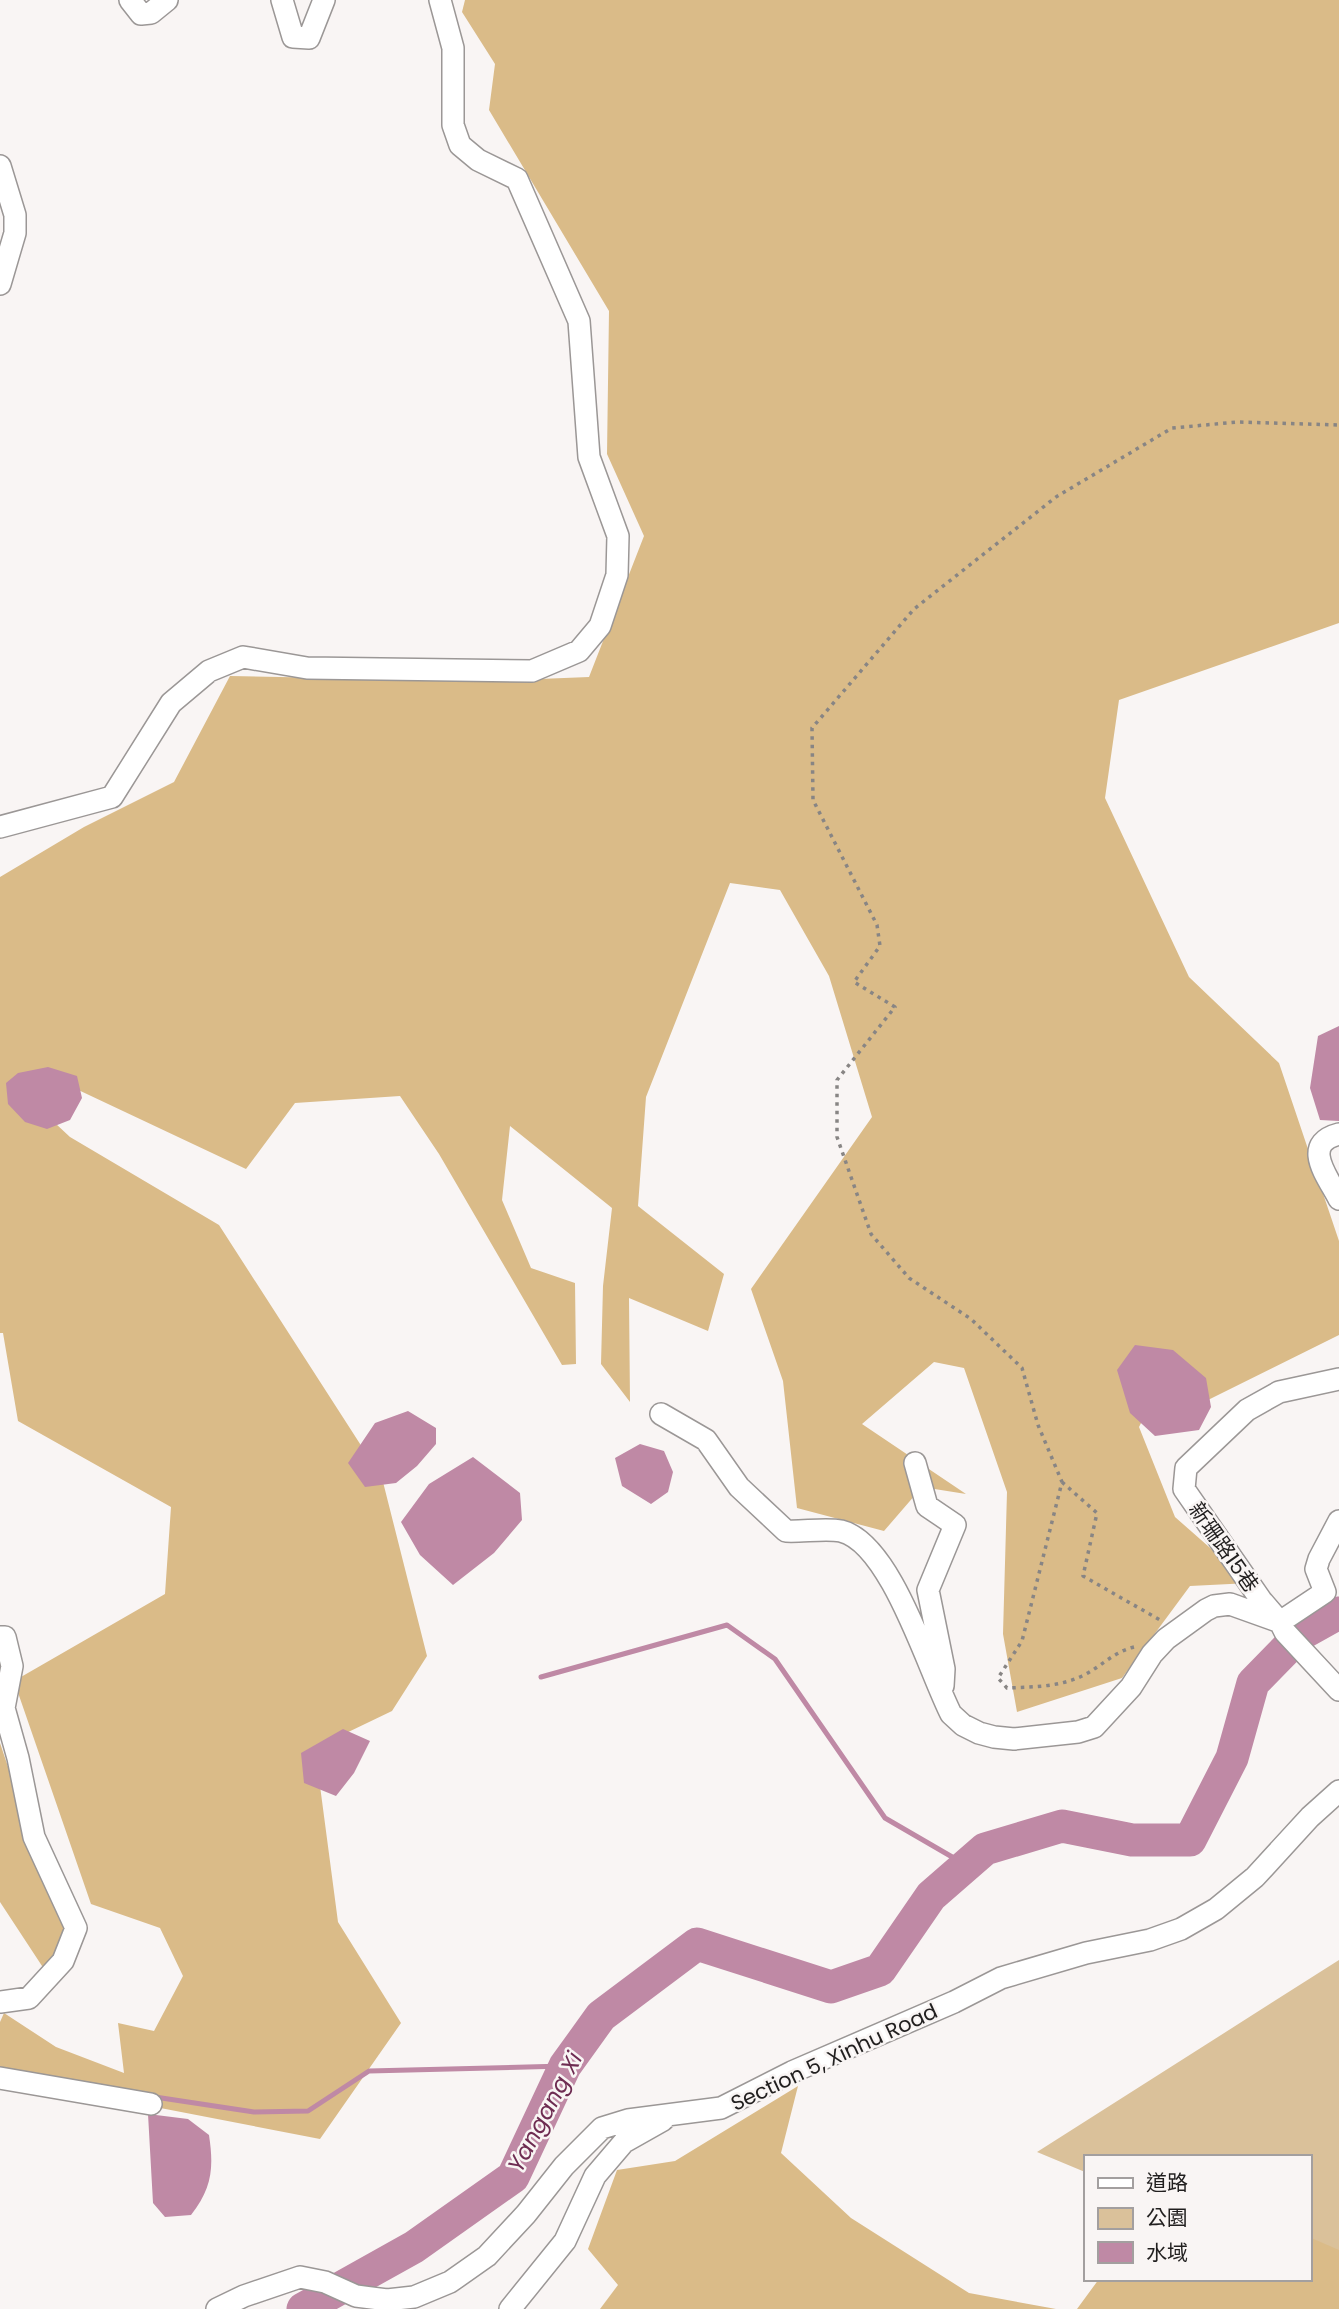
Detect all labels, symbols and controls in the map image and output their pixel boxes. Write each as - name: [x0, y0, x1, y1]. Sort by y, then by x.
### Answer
- street label: 新珊路15巷: [1182, 1496, 1266, 1598]
- street label: Section 5, Xinhu Road: [726, 1996, 942, 2118]
- water label: Yangang Xi: [500, 2046, 590, 2178]
- legend: [1084, 2155, 1311, 2281]
- text: 道路: [1146, 2168, 1188, 2197]
- text: 公園: [1146, 2203, 1188, 2232]
- text: 水域: [1146, 2238, 1188, 2267]

